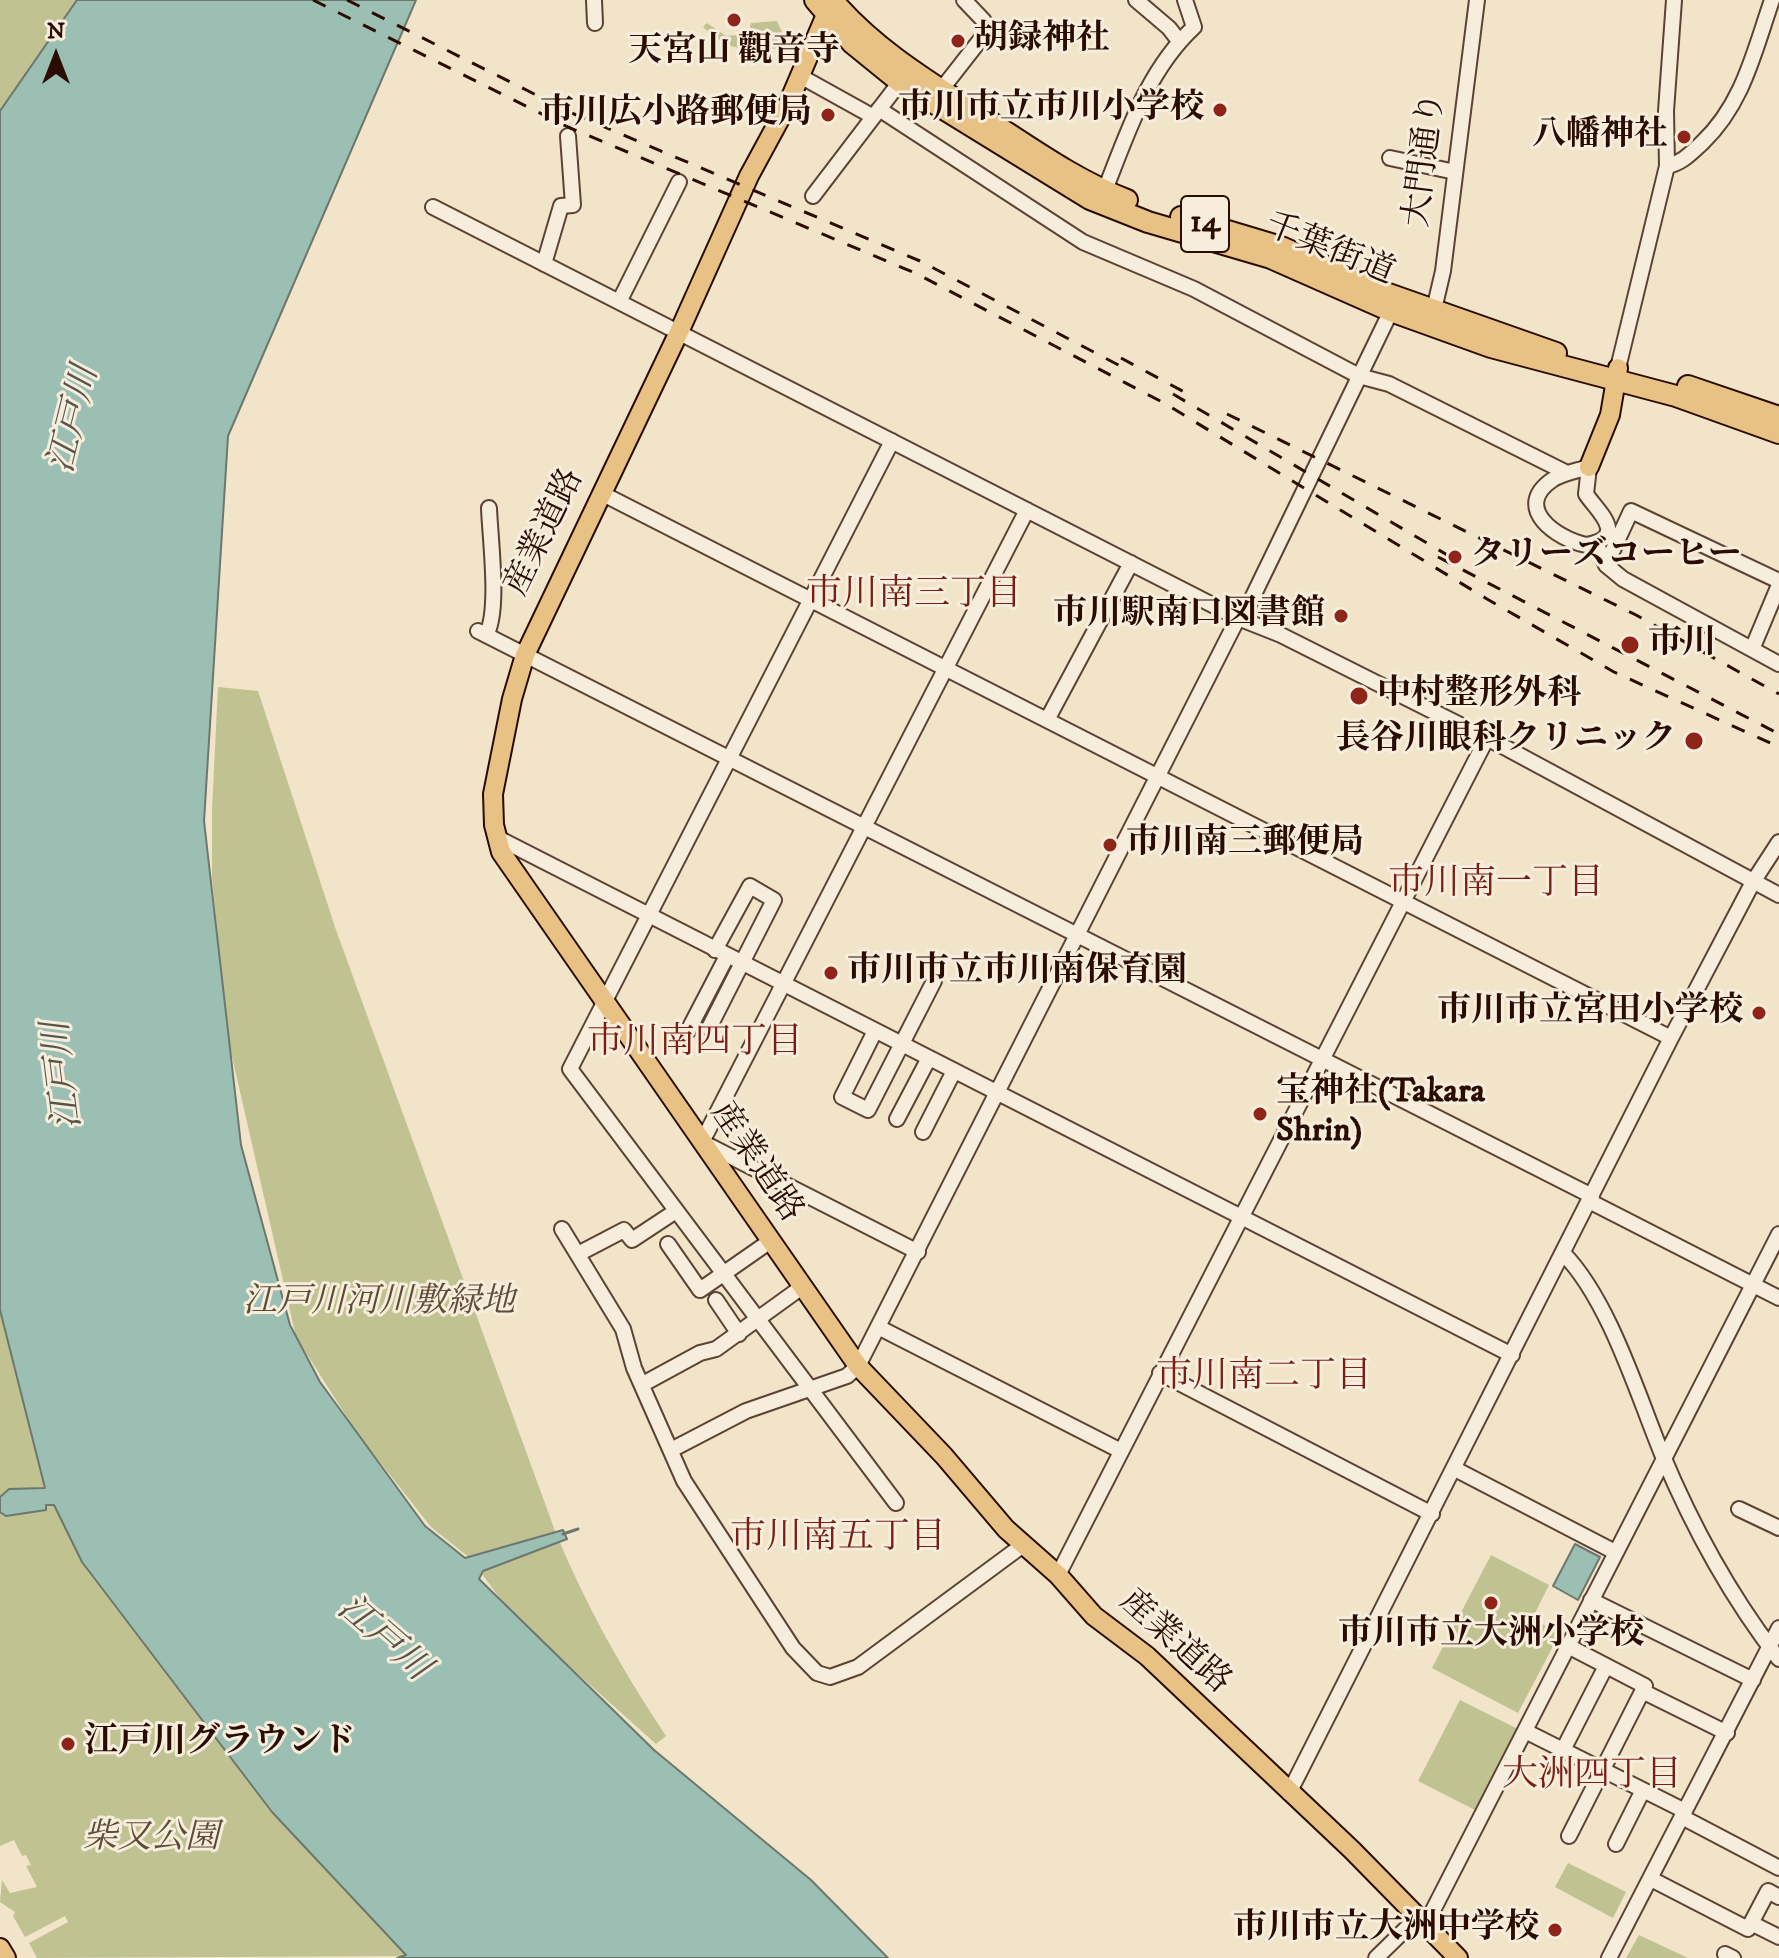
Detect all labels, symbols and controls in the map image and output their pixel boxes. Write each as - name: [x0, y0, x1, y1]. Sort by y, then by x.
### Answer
- marker: 天宮山 觀音寺: [725, 11, 743, 29]
- north arrow: [16, 16, 96, 96]
- text: N: [47, 18, 65, 45]
- place label: 胡録神社: [974, 21, 1110, 61]
- marker: 胡録神社: [949, 32, 967, 50]
- place label: 天宮山 觀音寺: [628, 33, 840, 73]
- place label: 市川市立市川小学校: [898, 90, 1204, 130]
- street label: 大門通り: [1398, 90, 1456, 230]
- place label: 市川広小路郵便局: [540, 95, 812, 135]
- marker: 市川市立市川小学校: [1211, 101, 1229, 119]
- marker: 市川広小路郵便局: [819, 106, 837, 124]
- place label: 八幡神社: [1532, 117, 1668, 157]
- marker: 八幡神社: [1675, 128, 1693, 146]
- road number: 14: [1181, 196, 1229, 252]
- street label: 千葉街道: [1258, 207, 1400, 295]
- water label: 江戸川: [42, 362, 110, 478]
- street label: 産業道路: [498, 463, 594, 603]
- place label: タリーズコーヒー: [1471, 537, 1742, 577]
- marker: タリーズコーヒー: [1446, 548, 1464, 566]
- district label: 市川南三丁目: [806, 575, 1022, 619]
- place label: 市川駅南口図書館: [1053, 596, 1325, 636]
- marker: 市川駅南口図書館: [1332, 607, 1350, 625]
- place label: 市川: [1648, 625, 1716, 665]
- marker: 市川: [1619, 634, 1641, 656]
- place label: 中村整形外科: [1377, 676, 1581, 716]
- marker: 中村整形外科: [1348, 685, 1370, 707]
- place label: 長谷川眼科クリニック: [1336, 721, 1676, 761]
- marker: 長谷川眼科クリニック: [1683, 730, 1705, 752]
- place label: 市川南三郵便局: [1126, 825, 1364, 865]
- marker: 市川南三郵便局: [1101, 836, 1119, 854]
- district label: 市川南一丁目: [1388, 864, 1604, 908]
- place label: 市川市立市川南保育園: [847, 953, 1187, 993]
- marker: 市川市立市川南保育園: [822, 964, 840, 982]
- place label: 市川市立宮田小学校: [1437, 993, 1743, 1033]
- marker: 市川市立宮田小学校: [1750, 1004, 1768, 1022]
- water label: 江戸川: [37, 1019, 93, 1131]
- district label: 市川南四丁目: [587, 1023, 803, 1067]
- place label: 宝神社(Takara Shrin): [1276, 1074, 1485, 1154]
- street label: 産業道路: [700, 1095, 810, 1231]
- marker: 宝神社(Takara Shrin): [1251, 1105, 1269, 1123]
- park label: 江戸川河川敷緑地: [243, 1284, 515, 1324]
- district label: 市川南二丁目: [1156, 1357, 1372, 1401]
- district label: 市川南五丁目: [730, 1518, 946, 1562]
- street label: 産業道路: [1110, 1582, 1238, 1704]
- water label: 江戸川: [327, 1588, 437, 1692]
- marker: 市川市立大洲小学校: [1482, 1594, 1500, 1612]
- place label: 市川市立大洲小学校: [1338, 1616, 1644, 1656]
- place label: 江戸川グラウンド: [84, 1724, 356, 1764]
- marker: 江戸川グラウンド: [59, 1735, 77, 1753]
- district label: 大洲四丁目: [1502, 1756, 1682, 1800]
- park label: 柴又公園: [83, 1820, 219, 1860]
- place label: 市川市立大洲中学校: [1233, 1910, 1539, 1950]
- marker: 市川市立大洲中学校: [1546, 1921, 1564, 1939]

